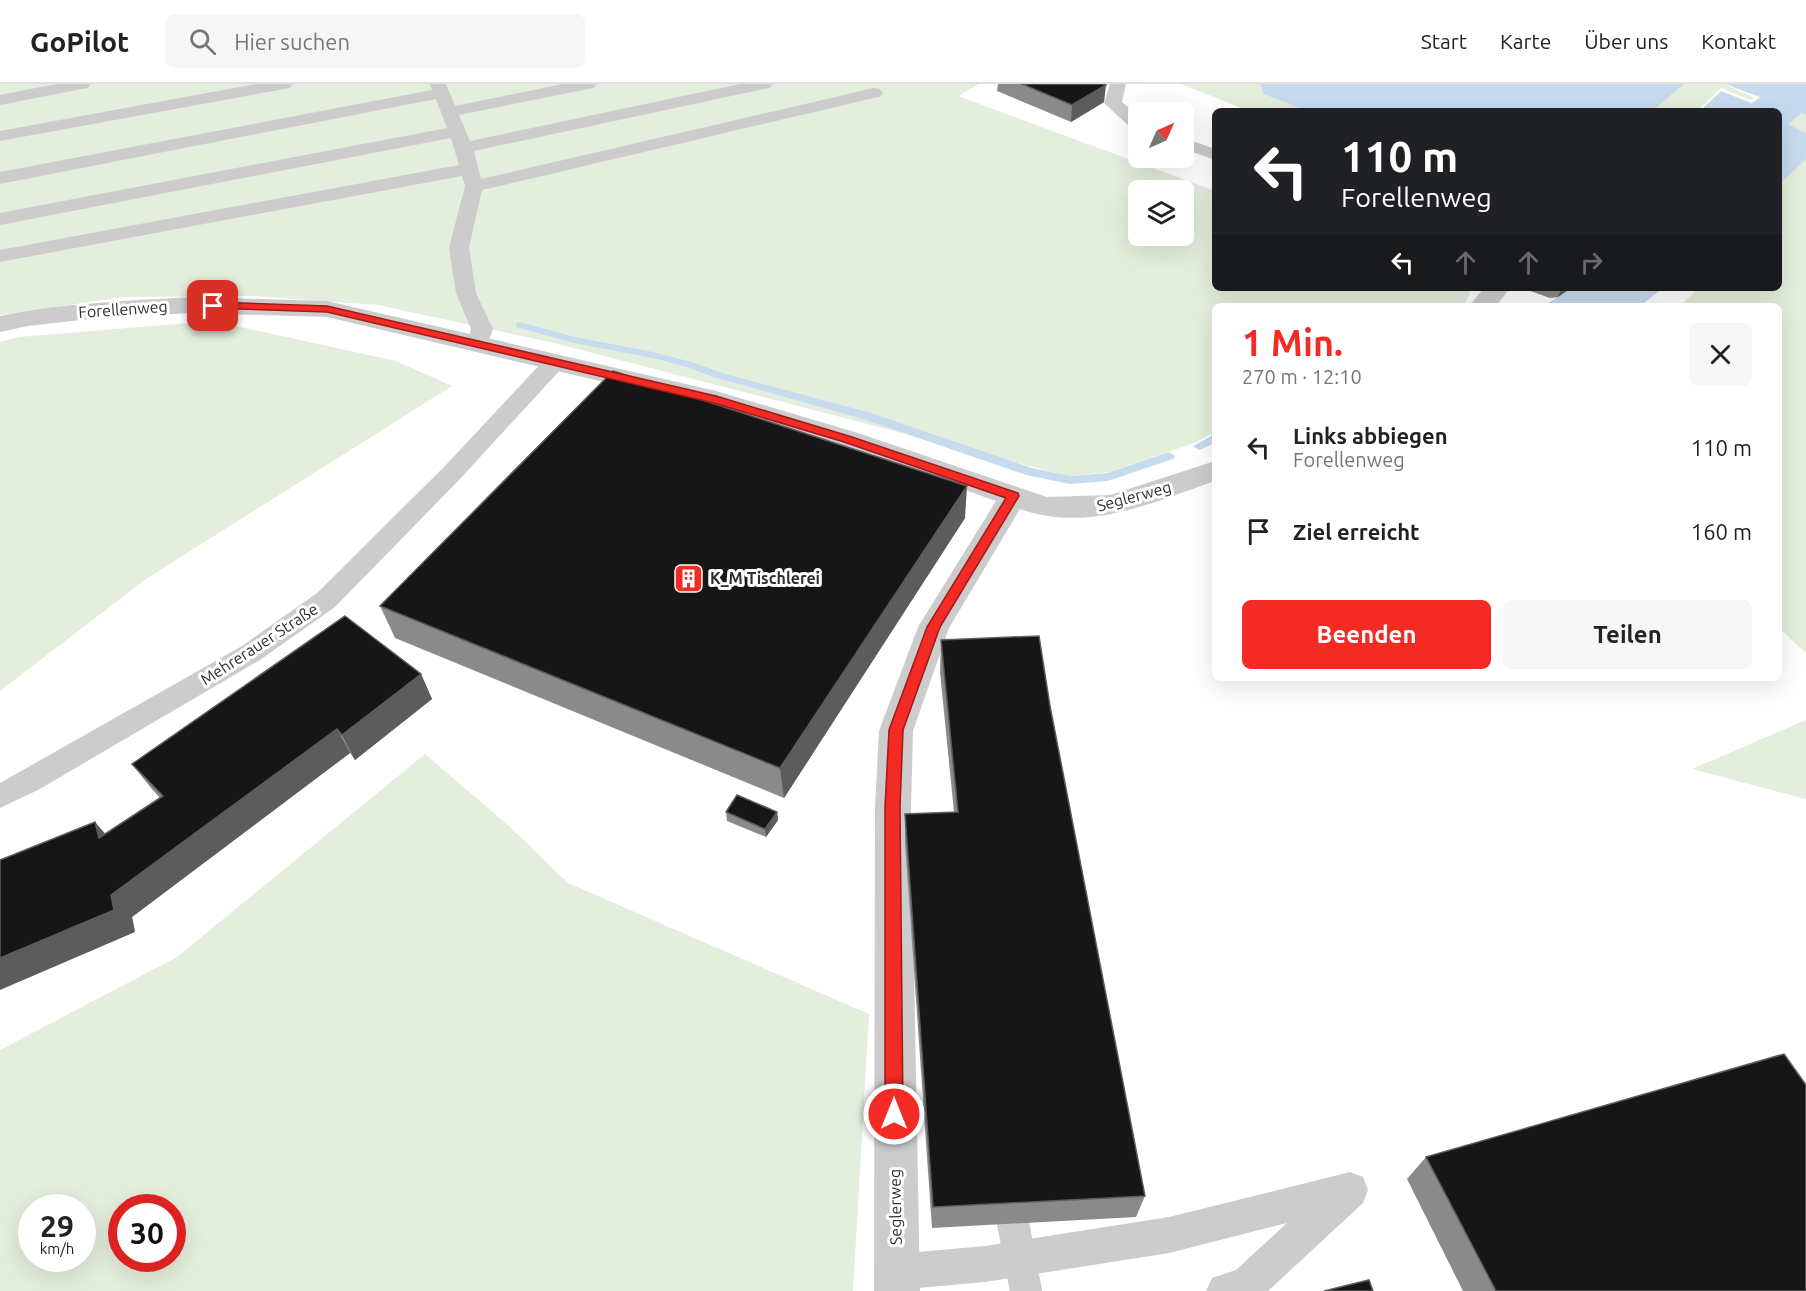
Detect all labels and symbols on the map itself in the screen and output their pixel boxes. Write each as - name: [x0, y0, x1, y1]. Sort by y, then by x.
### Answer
- north arrow: [1128, 102, 1194, 168]
- pin: [187, 280, 238, 331]
- street label: Forellenweg: [78, 297, 168, 321]
- street label: Seglerweg: [1095, 477, 1173, 515]
- building icon: K_M Tischlerei: [673, 562, 705, 594]
- place label: K_M Tischlerei: [710, 569, 820, 587]
- street label: Mehrerauer Straße: [197, 599, 321, 689]
- position arrow: [862, 1082, 926, 1146]
- street label: Seglerweg: [885, 1169, 905, 1245]
- speed limit sign: 30: [108, 1194, 186, 1272]

